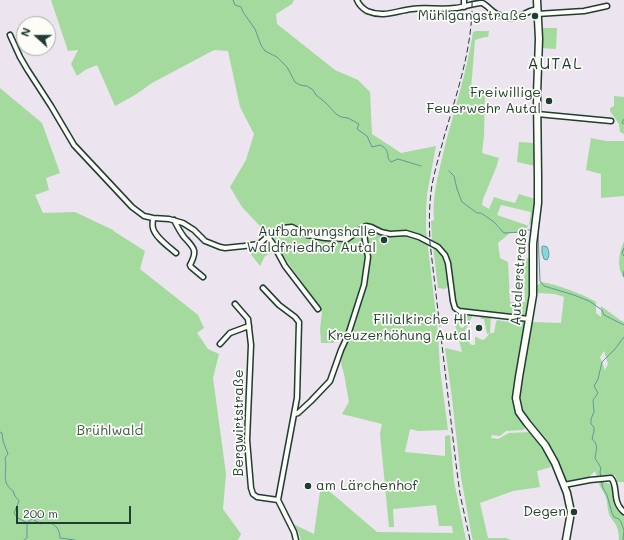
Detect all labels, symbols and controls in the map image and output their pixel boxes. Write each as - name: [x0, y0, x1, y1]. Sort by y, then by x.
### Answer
- place label: Mühlgangstraße: [418, 8, 527, 24]
- marker: Mühlgangstraße: [530, 11, 540, 21]
- north arrow: [16, 16, 56, 56]
- text: N: [17, 25, 34, 38]
- district label: AUTAL: [527, 54, 583, 74]
- place label: Freiwillige Feuerwehr Autal: [426, 85, 541, 118]
- marker: Freiwillige Feuerwehr Autal: [544, 96, 554, 106]
- place label: Aufbahrungshalle Waldfriedhof Autal: [246, 224, 376, 256]
- street label: Autalerstraße: [507, 228, 531, 326]
- marker: Aufbahrungshalle Waldfriedhof Autal: [379, 235, 389, 245]
- place label: Filialkirche Hl. Kreuzerhöhung Autal: [328, 312, 471, 344]
- marker: Filialkirche Hl. Kreuzerhöhung Autal: [474, 323, 484, 333]
- street label: Bergwirtstraße: [231, 369, 247, 477]
- park label: Brühlwald: [77, 423, 143, 439]
- place label: am Lärchenhof: [316, 478, 418, 494]
- marker: am Lärchenhof: [303, 481, 313, 491]
- scale bar: [18, 498, 133, 524]
- place label: Degen: [523, 504, 566, 520]
- text: 200 m: [23, 505, 58, 521]
- marker: Degen: [569, 507, 579, 517]

